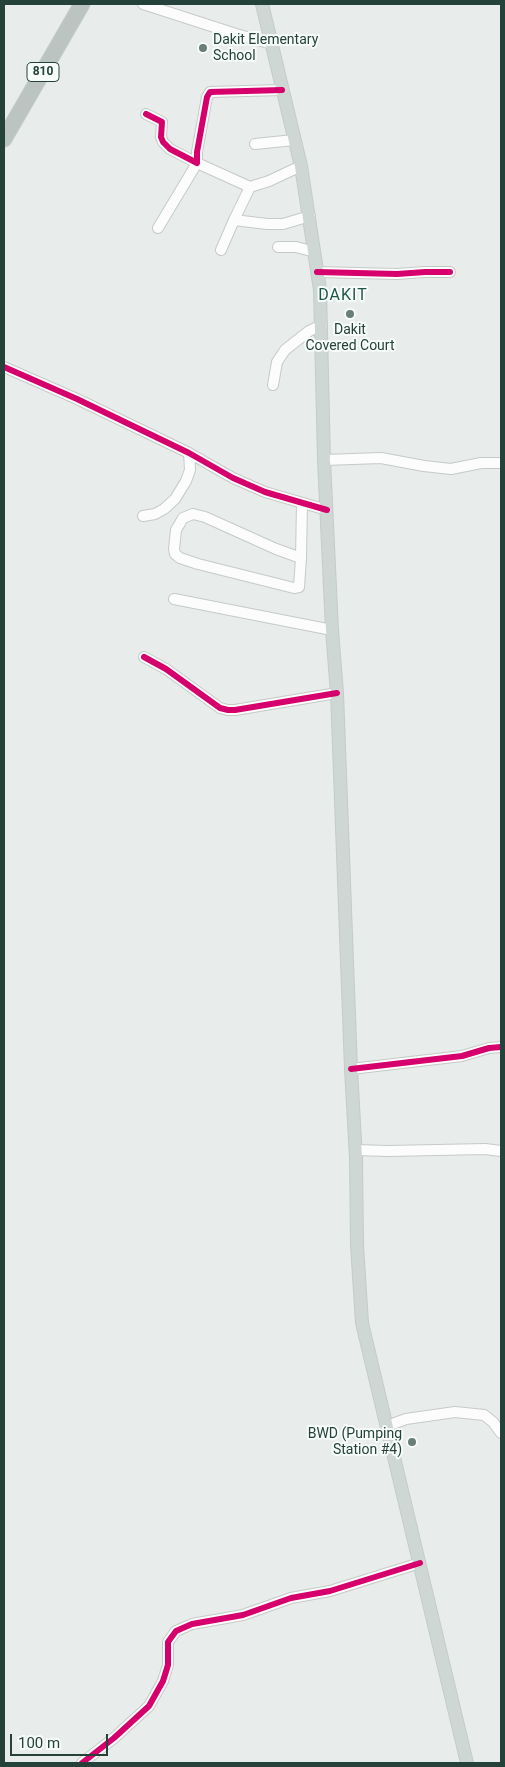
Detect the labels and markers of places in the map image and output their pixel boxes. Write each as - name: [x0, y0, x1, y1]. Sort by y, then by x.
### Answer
- place label: Dakit Elementary School: [213, 32, 318, 64]
- marker: Dakit Elementary School: [197, 42, 209, 54]
- marker: Dakit Covered Court: [344, 308, 356, 320]
- place label: Dakit Covered Court: [306, 322, 394, 354]
- place label: BWD (Pumping Station #4): [308, 1426, 402, 1458]
- marker: BWD (Pumping Station #4): [406, 1436, 418, 1448]

